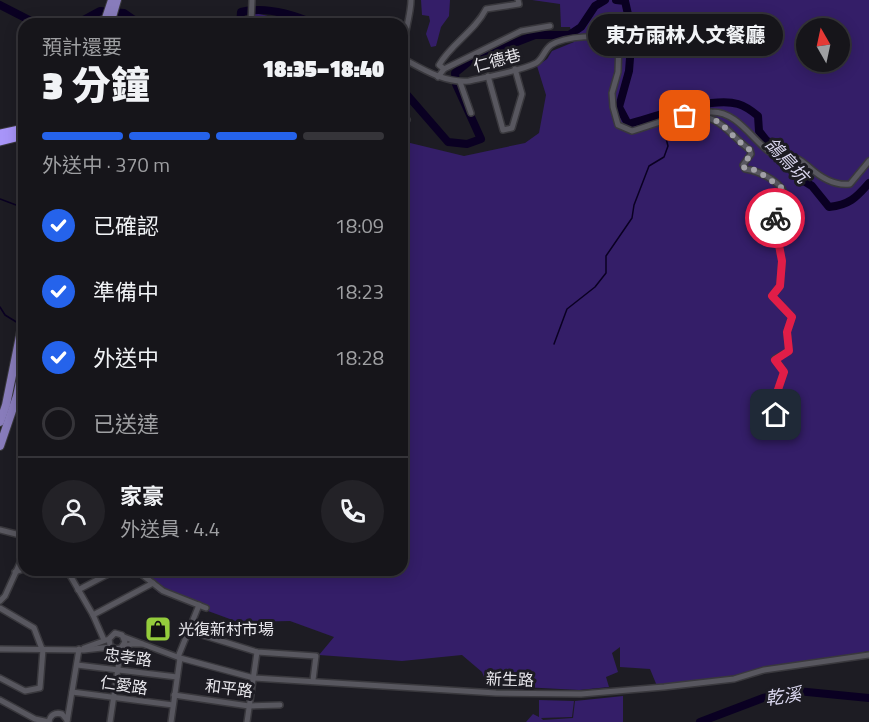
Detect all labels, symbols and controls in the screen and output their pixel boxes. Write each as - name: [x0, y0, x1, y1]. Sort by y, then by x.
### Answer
- callout: 東方雨林人文餐廳: [588, 14, 783, 56]
- north arrow: [796, 18, 850, 72]
- map controls: [796, 18, 850, 72]
- text: 東方雨林人文餐廳: [606, 19, 766, 50]
- text: 預計還要: [42, 31, 122, 62]
- street label: 仁德巷: [471, 42, 523, 78]
- text: 18:35–18:40: [262, 52, 384, 86]
- text: 3 分鐘: [42, 55, 150, 114]
- pin: [659, 90, 710, 141]
- icon: bag: [668, 99, 701, 132]
- water label: 鴿鳥坑: [759, 131, 817, 191]
- text: 外送中 · 370 m: [42, 149, 170, 180]
- courier: [745, 188, 805, 248]
- icon: bike: [759, 202, 792, 235]
- icon: check: [42, 209, 75, 242]
- text: 已確認: [93, 209, 159, 243]
- text: 18:09: [335, 210, 384, 241]
- icon: check: [42, 275, 75, 308]
- text: 準備中: [93, 275, 159, 309]
- text: 18:23: [335, 276, 384, 307]
- icon: check: [42, 341, 75, 374]
- text: 外送中: [93, 341, 159, 375]
- text: 18:28: [335, 342, 384, 373]
- pin: [750, 389, 801, 440]
- icon: home: [759, 398, 792, 431]
- text: 已送達: [93, 407, 159, 441]
- text: 家豪: [120, 479, 164, 513]
- button: person: [42, 480, 105, 543]
- button: phone: [321, 480, 384, 543]
- text: 外送員 · 4.4: [120, 513, 220, 544]
- shop icon: 光復新村市場: [143, 614, 173, 644]
- place label: 光復新村市場: [178, 617, 274, 641]
- street label: 忠孝路: [103, 642, 153, 672]
- street label: 新生路: [486, 666, 534, 692]
- street label: 仁愛路: [99, 670, 149, 700]
- street label: 和平路: [204, 673, 254, 703]
- water label: 乾溪: [763, 680, 806, 712]

